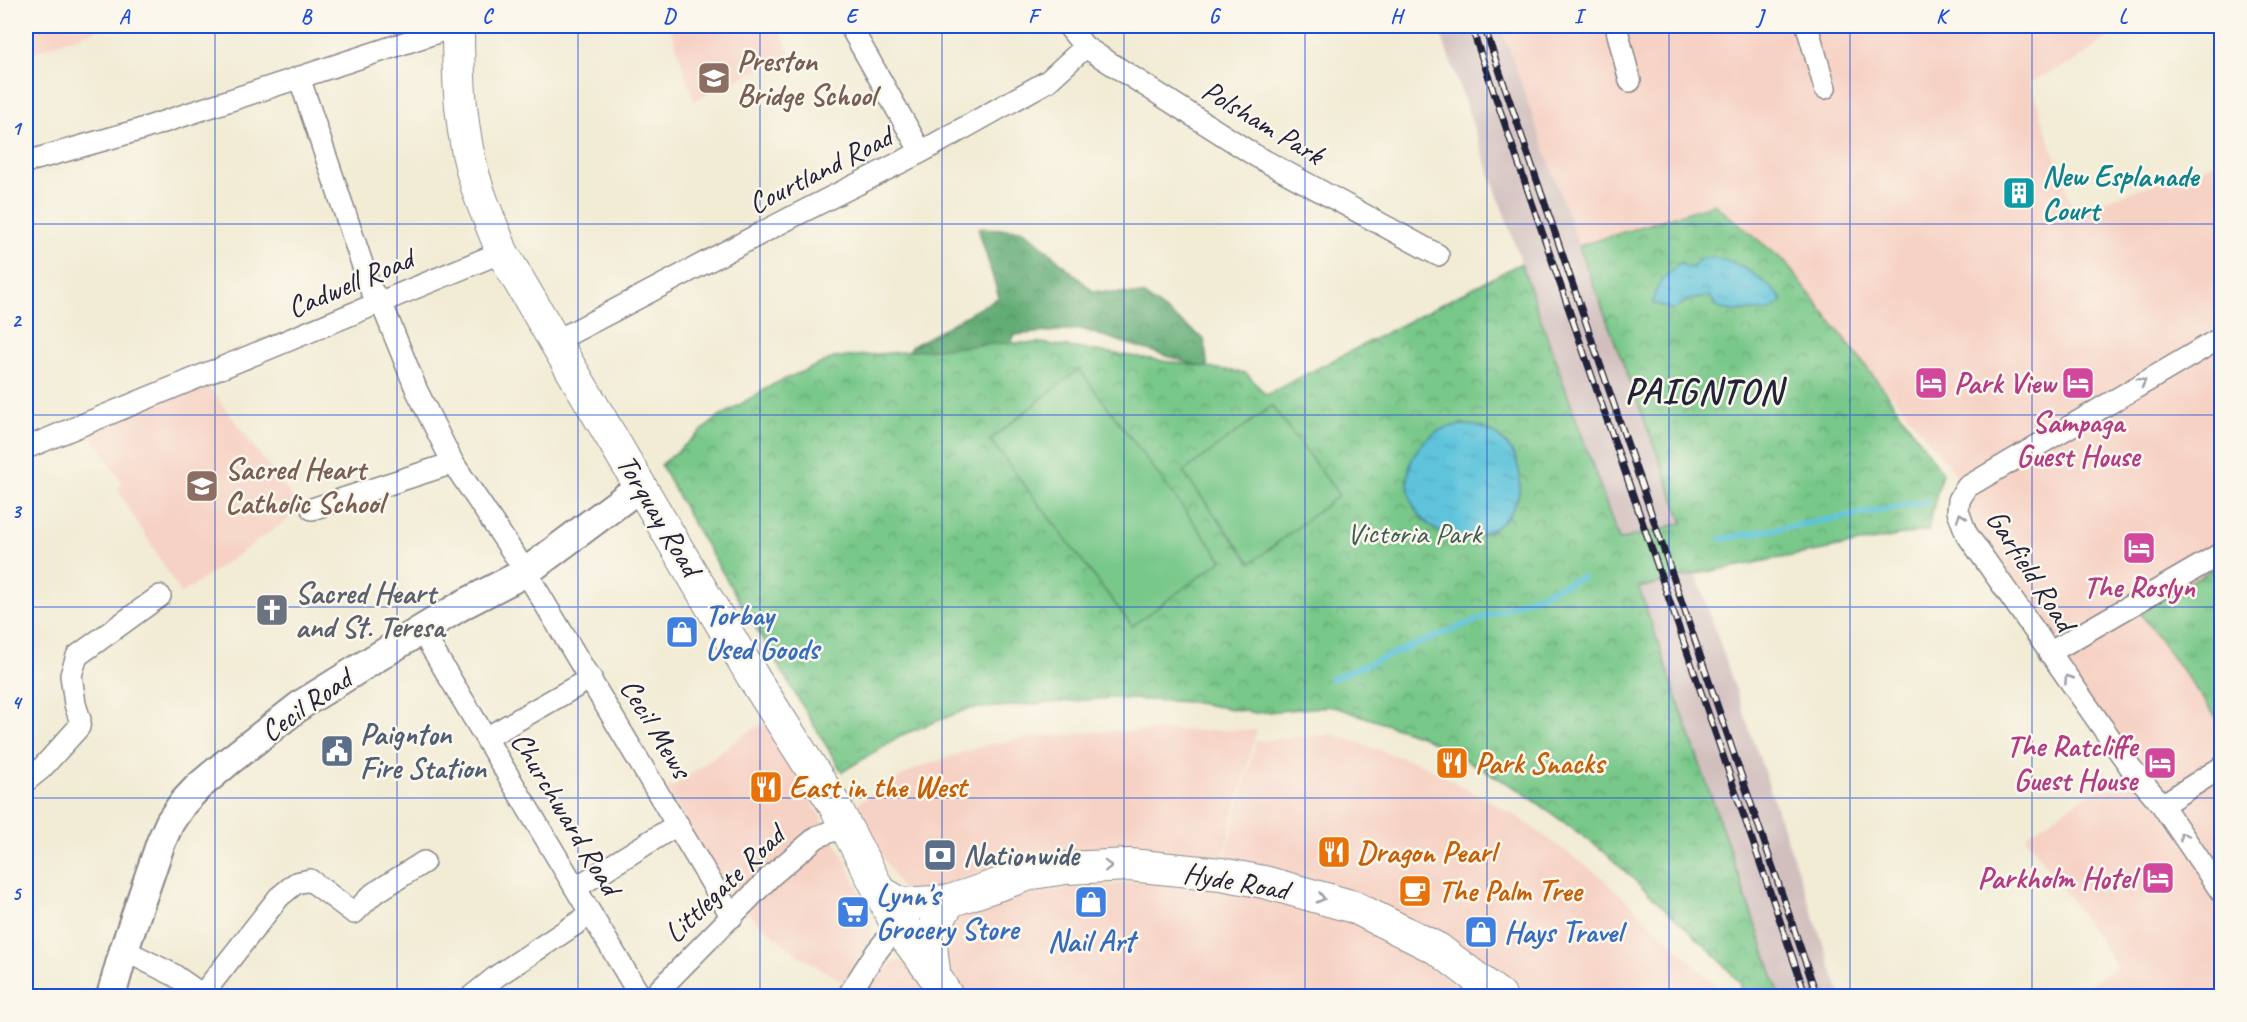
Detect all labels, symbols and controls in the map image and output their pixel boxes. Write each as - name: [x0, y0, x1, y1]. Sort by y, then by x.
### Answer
- text: A: [119, 4, 131, 29]
- text: B: [301, 4, 313, 29]
- text: C: [482, 4, 494, 29]
- text: D: [663, 4, 677, 29]
- text: E: [846, 4, 860, 29]
- text: F: [1028, 4, 1042, 29]
- text: G: [1209, 4, 1222, 29]
- text: H: [1390, 4, 1405, 29]
- text: I: [1574, 4, 1587, 29]
- text: J: [1755, 4, 1767, 29]
- text: K: [1936, 4, 1950, 29]
- text: L: [2119, 4, 2129, 29]
- place label: Preston Bridge School: [737, 42, 882, 114]
- school or university icon: Preston Bridge School: [696, 60, 732, 96]
- street label: Polsham Park: [1195, 71, 1333, 174]
- text: 1: [12, 116, 23, 141]
- street label: Courtland Road: [742, 116, 902, 223]
- place label: New Esplanade Court: [2042, 157, 2200, 229]
- building icon: New Esplanade Court: [2001, 175, 2037, 211]
- street label: Cadwell Road: [281, 238, 423, 326]
- text: 2: [12, 308, 23, 333]
- place label: Park View: [1954, 364, 2058, 402]
- hotel icon: Park View: [1913, 365, 1949, 401]
- hotel icon: Sampaga Guest House: [2060, 365, 2096, 401]
- district label: PAIGNTON: [1625, 368, 1787, 414]
- one-way arrow: [2136, 378, 2146, 389]
- place label: Sampaga Guest House: [2016, 403, 2142, 475]
- street label: Torquay Road: [608, 447, 712, 586]
- place label: Sacred Heart Catholic School: [225, 450, 389, 522]
- school or university icon: Sacred Heart Catholic School: [184, 468, 220, 504]
- text: 3: [12, 499, 23, 524]
- street label: Garfield Road: [1978, 502, 2087, 642]
- one-way arrow: [1956, 512, 1968, 523]
- park label: Victoria Park: [1347, 514, 1483, 552]
- hotel icon: The Roslyn: [2121, 530, 2157, 566]
- place label: The Roslyn: [2083, 568, 2196, 606]
- place label: Sacred Heart and St. Teresa: [295, 574, 447, 646]
- church icon: Sacred Heart and St. Teresa: [254, 592, 290, 628]
- place label: Torbay Used Goods: [705, 596, 822, 668]
- shop icon: Torbay Used Goods: [664, 614, 700, 650]
- street label: Cecil Road: [253, 658, 363, 750]
- street label: Cecil Mews: [611, 671, 702, 787]
- one-way arrow: [2064, 675, 2075, 686]
- text: 4: [12, 690, 24, 715]
- place label: Paignton Fire Station: [360, 715, 487, 787]
- street label: Churchward Road: [502, 724, 632, 905]
- place label: The Ratcliffe Guest House: [2006, 727, 2140, 799]
- public building icon: Paignton Fire Station: [319, 733, 355, 769]
- place label: Park Snacks: [1475, 744, 1608, 782]
- restaurant icon: Park Snacks: [1434, 745, 1470, 781]
- hotel icon: The Ratcliffe Guest House: [2142, 745, 2178, 781]
- place label: East in the West: [789, 768, 970, 806]
- restaurant icon: East in the West: [748, 769, 784, 805]
- street label: Littlegate Road: [656, 814, 796, 951]
- one-way arrow: [2180, 831, 2191, 842]
- place label: Dragon Pearl: [1357, 833, 1501, 871]
- restaurant icon: Dragon Pearl: [1316, 834, 1352, 870]
- place label: Nationwide: [963, 836, 1081, 874]
- bank icon: Nationwide: [922, 837, 958, 873]
- street label: Hyde Road: [1181, 853, 1296, 910]
- place label: Parkholm Hotel: [1977, 859, 2141, 897]
- one-way arrow: [1104, 860, 1113, 873]
- hotel icon: Parkholm Hotel: [2140, 860, 2176, 896]
- place label: The Palm Tree: [1438, 872, 1584, 910]
- cafe icon: The Palm Tree: [1397, 873, 1433, 909]
- place label: Lynn's Grocery Store: [876, 876, 1021, 948]
- text: 5: [12, 881, 23, 906]
- shop icon: Nail Art: [1073, 884, 1109, 920]
- one-way arrow: [1315, 891, 1326, 903]
- supermarket icon: Lynn's Grocery Store: [835, 894, 871, 930]
- place label: Hays Travel: [1504, 913, 1628, 951]
- shop icon: Hays Travel: [1463, 914, 1499, 950]
- place label: Nail Art: [1048, 922, 1139, 960]

